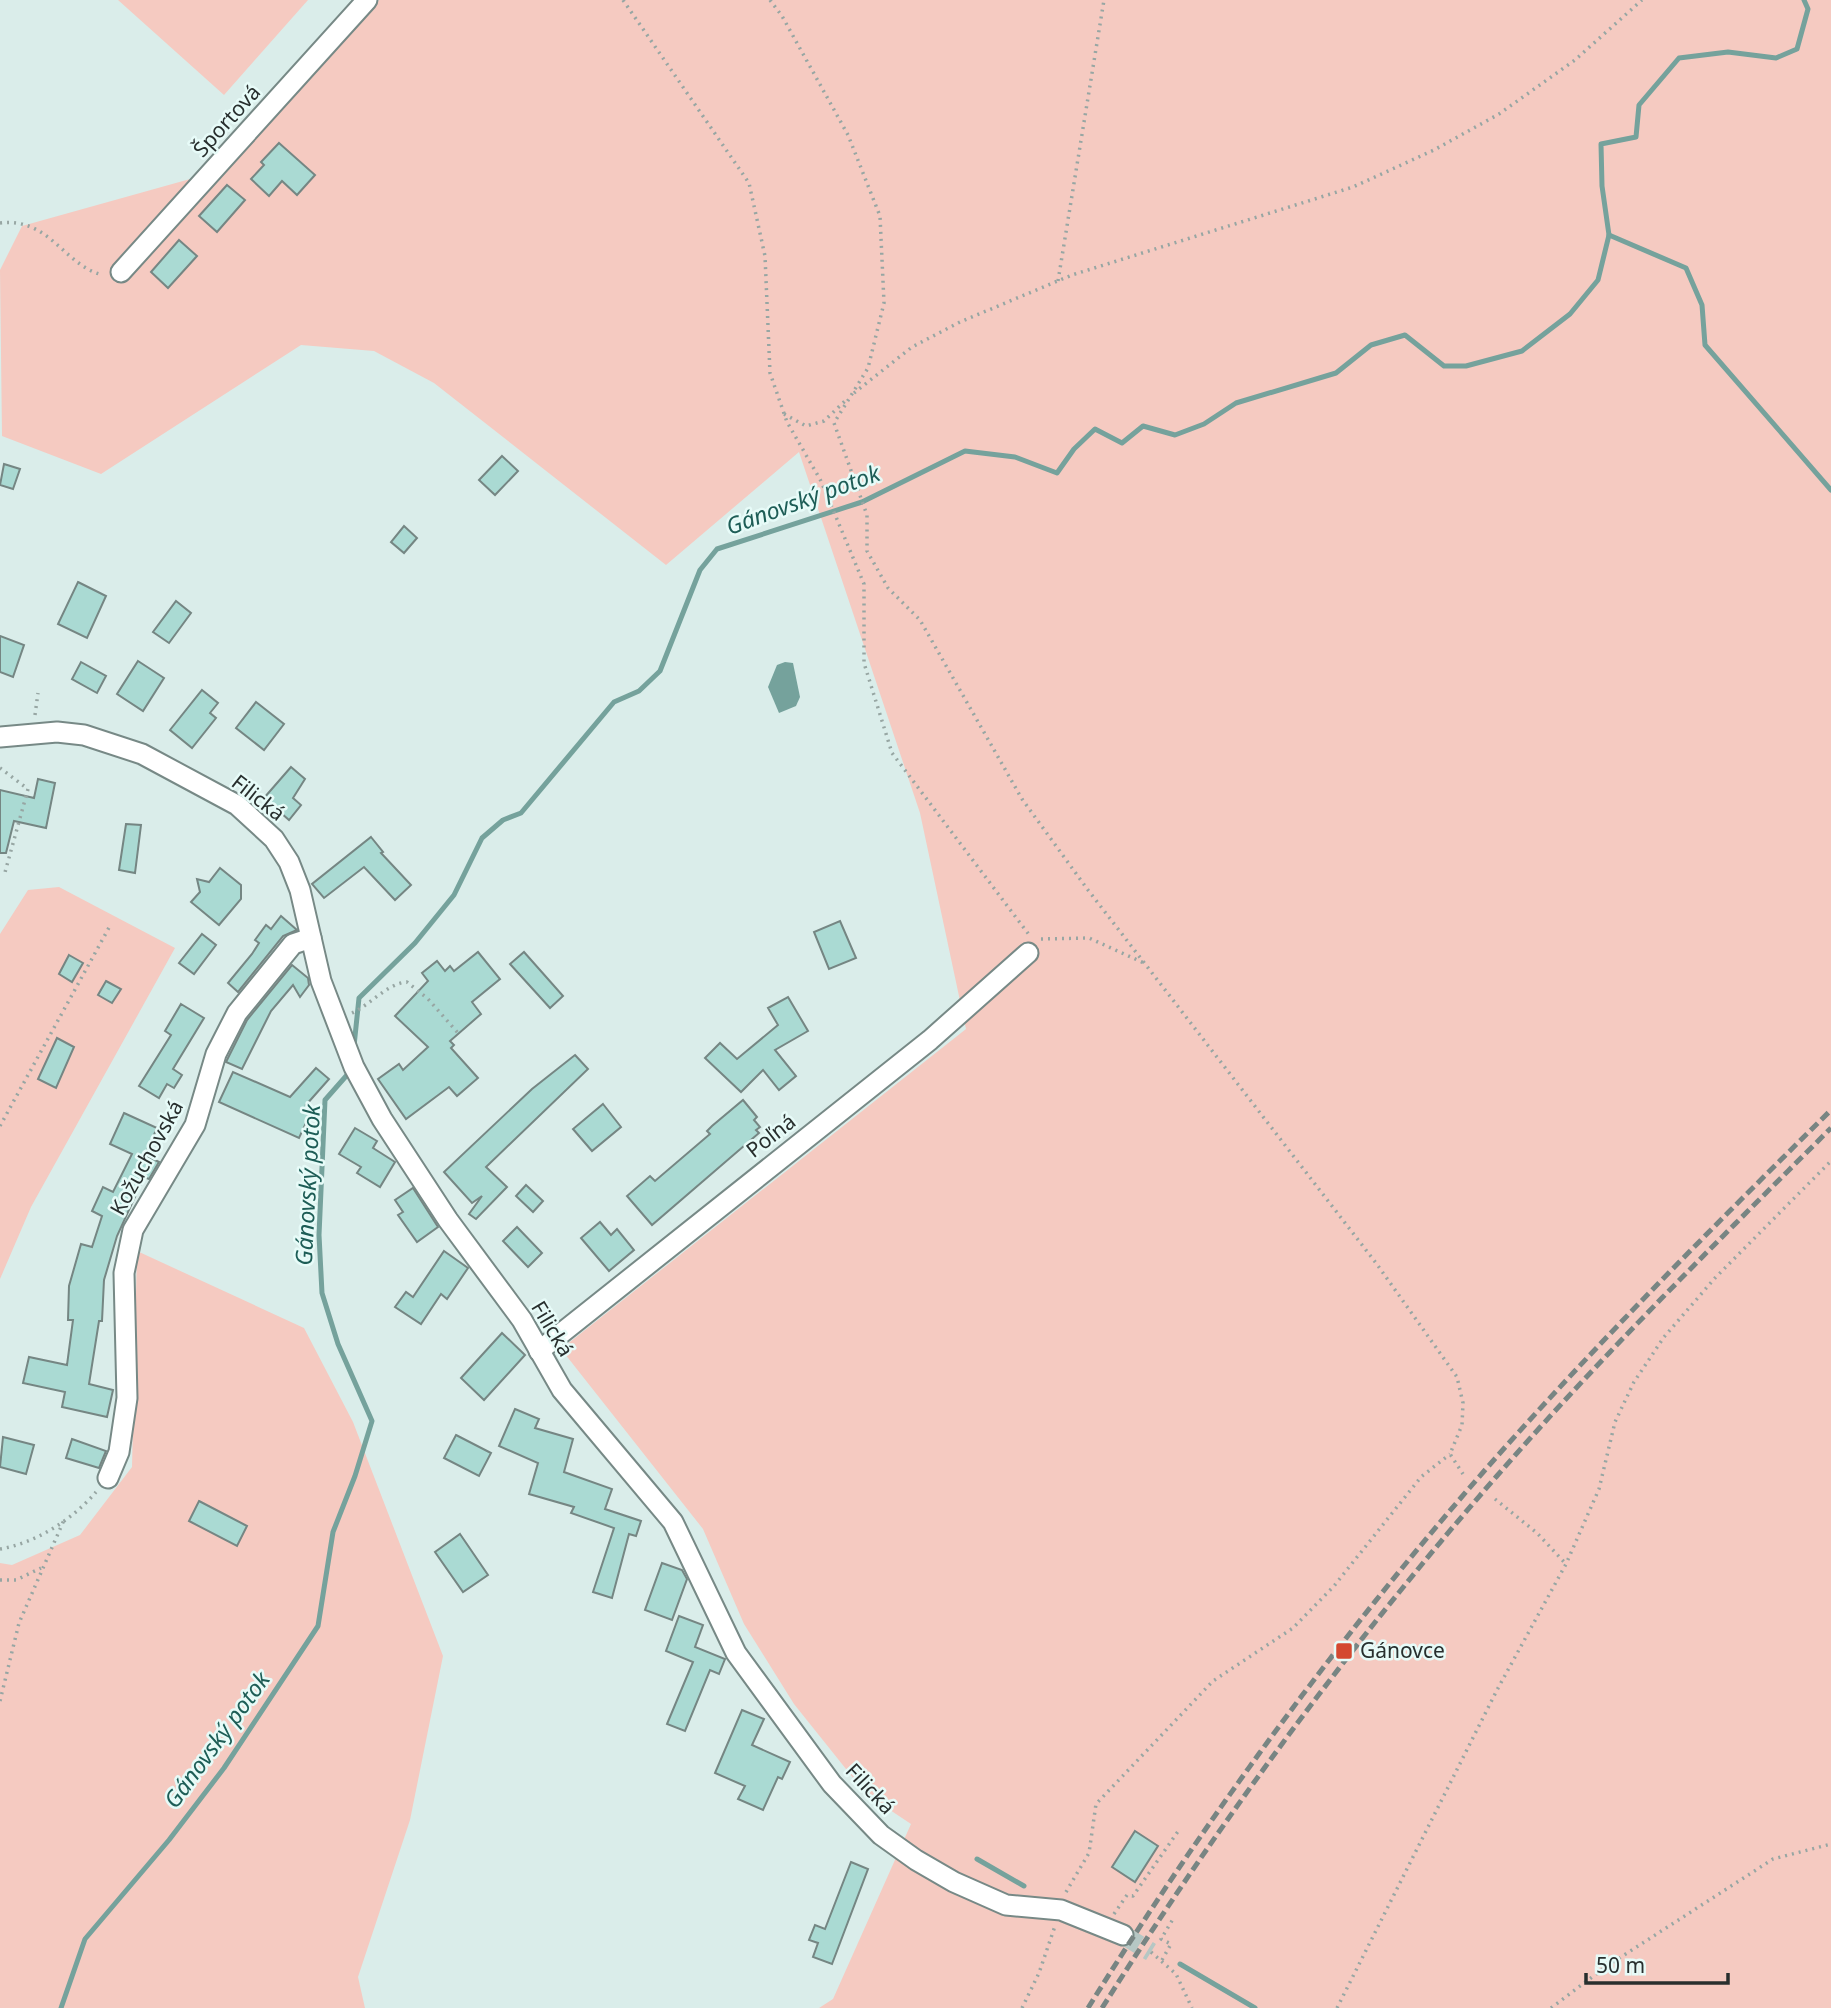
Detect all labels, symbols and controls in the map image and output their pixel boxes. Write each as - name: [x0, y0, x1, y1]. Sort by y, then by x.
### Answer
- street label: Športová: [186, 78, 266, 162]
- water label: Gánovský potok: [721, 456, 886, 542]
- street label: Filická: [226, 768, 291, 827]
- street label: Kožuchovská: [103, 1095, 189, 1220]
- water label: Gánovský potok: [287, 1102, 327, 1266]
- street label: Poľná: [740, 1107, 801, 1163]
- street label: Filická: [525, 1295, 580, 1362]
- place label: Gánovce: [1360, 1636, 1445, 1664]
- marker: Gánovce: [1334, 1641, 1354, 1661]
- water label: Gánovský potok: [156, 1663, 278, 1814]
- street label: Filická: [840, 1757, 902, 1820]
- scale bar: [1586, 1941, 1728, 1985]
- text: 50 m: [1596, 1951, 1645, 1979]

